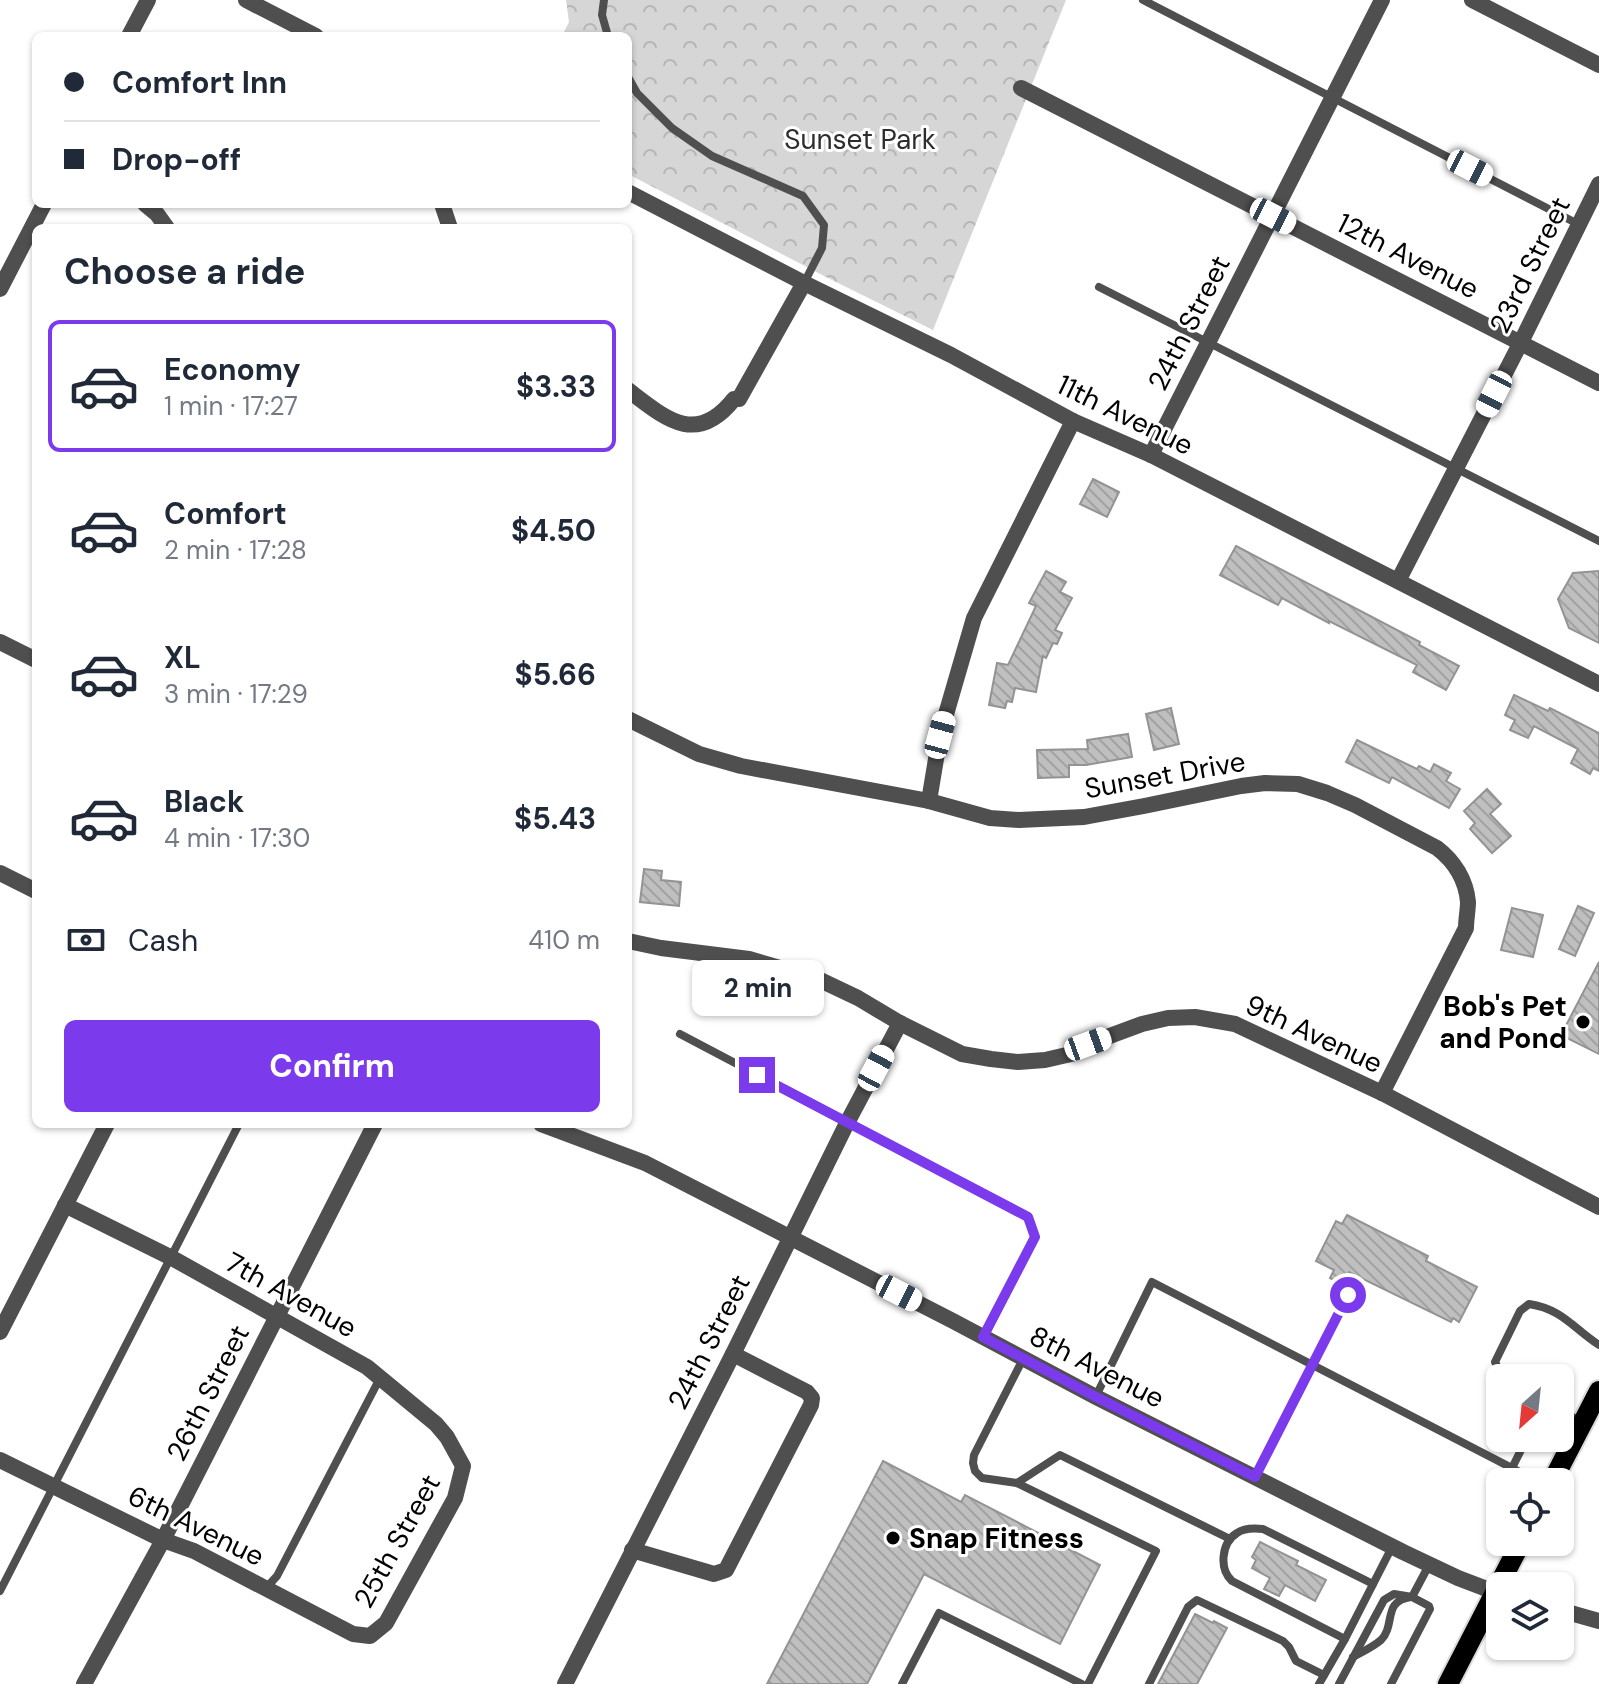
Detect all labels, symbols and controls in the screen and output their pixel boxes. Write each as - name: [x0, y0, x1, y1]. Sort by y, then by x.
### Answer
- text: Comfort Inn: [112, 63, 287, 102]
- park label: Sunset Park: [784, 121, 936, 158]
- text: Drop-off: [112, 140, 241, 179]
- car: [1443, 146, 1497, 190]
- street label: 23rd Street: [1481, 191, 1579, 339]
- car: [1246, 194, 1300, 238]
- street label: 12th Avenue: [1331, 204, 1485, 308]
- text: Choose a ride: [64, 248, 305, 295]
- street label: 24th Street: [1139, 249, 1239, 397]
- icon: car: [68, 350, 140, 422]
- text: Economy: [164, 350, 301, 389]
- street label: 11th Avenue: [1051, 366, 1199, 464]
- text: $3.33: [516, 367, 596, 406]
- car: [1472, 367, 1516, 421]
- text: 1 min · 17:27: [164, 389, 298, 423]
- icon: car: [68, 494, 140, 566]
- text: Comfort: [164, 494, 287, 533]
- text: $4.50: [511, 511, 596, 550]
- text: 2 min · 17:28: [164, 533, 307, 567]
- icon: car: [68, 638, 140, 710]
- text: XL: [164, 638, 201, 677]
- text: $5.66: [515, 655, 596, 694]
- text: 3 min · 17:29: [164, 677, 308, 711]
- car: [922, 709, 958, 761]
- street label: Sunset Drive: [1082, 743, 1248, 807]
- icon: car: [68, 782, 140, 854]
- text: Black: [164, 782, 244, 821]
- text: $5.43: [514, 799, 596, 838]
- text: 4 min · 17:30: [164, 821, 310, 855]
- icon: cash: [64, 918, 108, 962]
- text: Cash: [128, 921, 198, 960]
- text: 410 m: [528, 923, 600, 957]
- callout: 2 min: [691, 959, 823, 1015]
- text: 2 min: [724, 971, 792, 1005]
- street label: 9th Avenue: [1239, 986, 1389, 1082]
- place label: Bob's Pet and Pond: [1439, 988, 1567, 1057]
- marker: Bob's Pet and Pond: [1574, 1013, 1592, 1031]
- button: Confirm: [64, 1020, 600, 1112]
- car: [1061, 1025, 1115, 1063]
- car: [854, 1041, 898, 1095]
- route end: [739, 1057, 775, 1093]
- street label: 7th Avenue: [219, 1244, 363, 1346]
- street label: 24th Street: [659, 1268, 759, 1416]
- car: [872, 1271, 926, 1315]
- route start: [1330, 1277, 1366, 1313]
- street label: 8th Avenue: [1023, 1317, 1171, 1417]
- street label: 26th Street: [158, 1319, 258, 1467]
- north arrow: [1486, 1364, 1574, 1452]
- map controls: [1486, 1364, 1574, 1660]
- street label: 25th Street: [345, 1468, 449, 1614]
- button: locate: [1486, 1468, 1574, 1556]
- street label: 6th Avenue: [122, 1477, 270, 1575]
- place label: Snap Fitness: [909, 1520, 1084, 1557]
- marker: Snap Fitness: [884, 1529, 902, 1547]
- button: layers: [1486, 1572, 1574, 1660]

